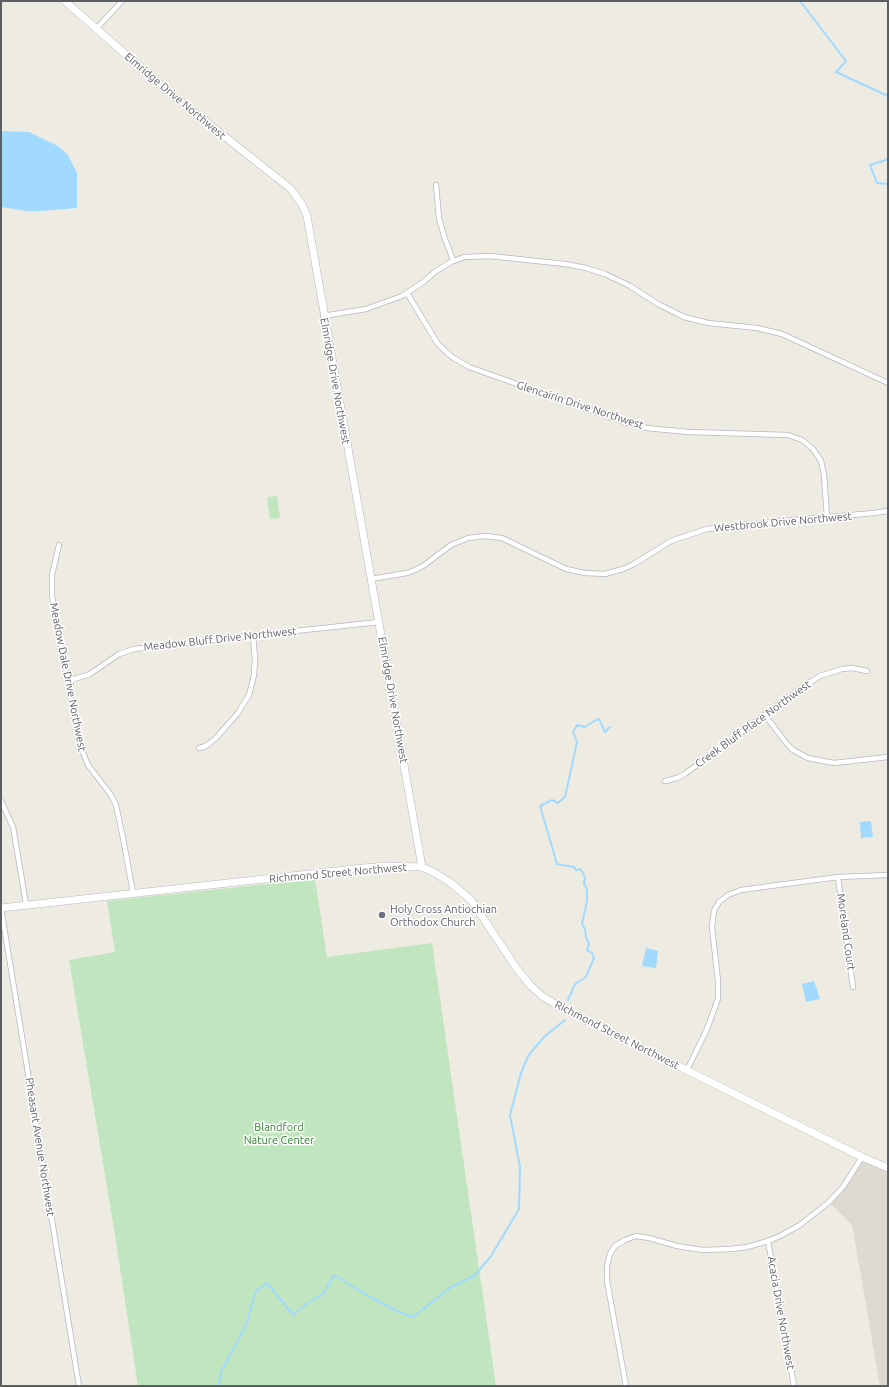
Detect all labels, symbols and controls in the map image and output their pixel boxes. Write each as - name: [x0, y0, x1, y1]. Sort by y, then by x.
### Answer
- street label: Elmridge Drive Northwest: [122, 50, 228, 142]
- street label: Elmridge Drive Northwest: [317, 317, 353, 445]
- street label: Glencairin Drive Northwest: [515, 378, 645, 432]
- street label: Westbrook Drive Northwest: [714, 509, 852, 535]
- street label: Meadow Dale Drive Northwest: [47, 601, 89, 753]
- street label: Meadow Bluff Drive Northwest: [143, 624, 297, 654]
- street label: Elmridge Drive Northwest: [375, 636, 411, 764]
- street label: Creek Bluff Place Northwest: [693, 678, 813, 770]
- street label: Richmond Street Northwest: [269, 860, 407, 886]
- street label: Moreland Court: [834, 892, 858, 972]
- place label: Holy Cross Antiochian Orthodox Church: [390, 902, 497, 928]
- marker: Holy Cross Antiochian Orthodox Church: [377, 910, 387, 920]
- street label: Richmond Street Northwest: [552, 998, 682, 1072]
- street label: Pheasant Avenue Northwest: [22, 1077, 58, 1217]
- park label: Blandford Nature Center: [244, 1120, 314, 1146]
- street label: Acacia Drive Northwest: [765, 1255, 797, 1371]

